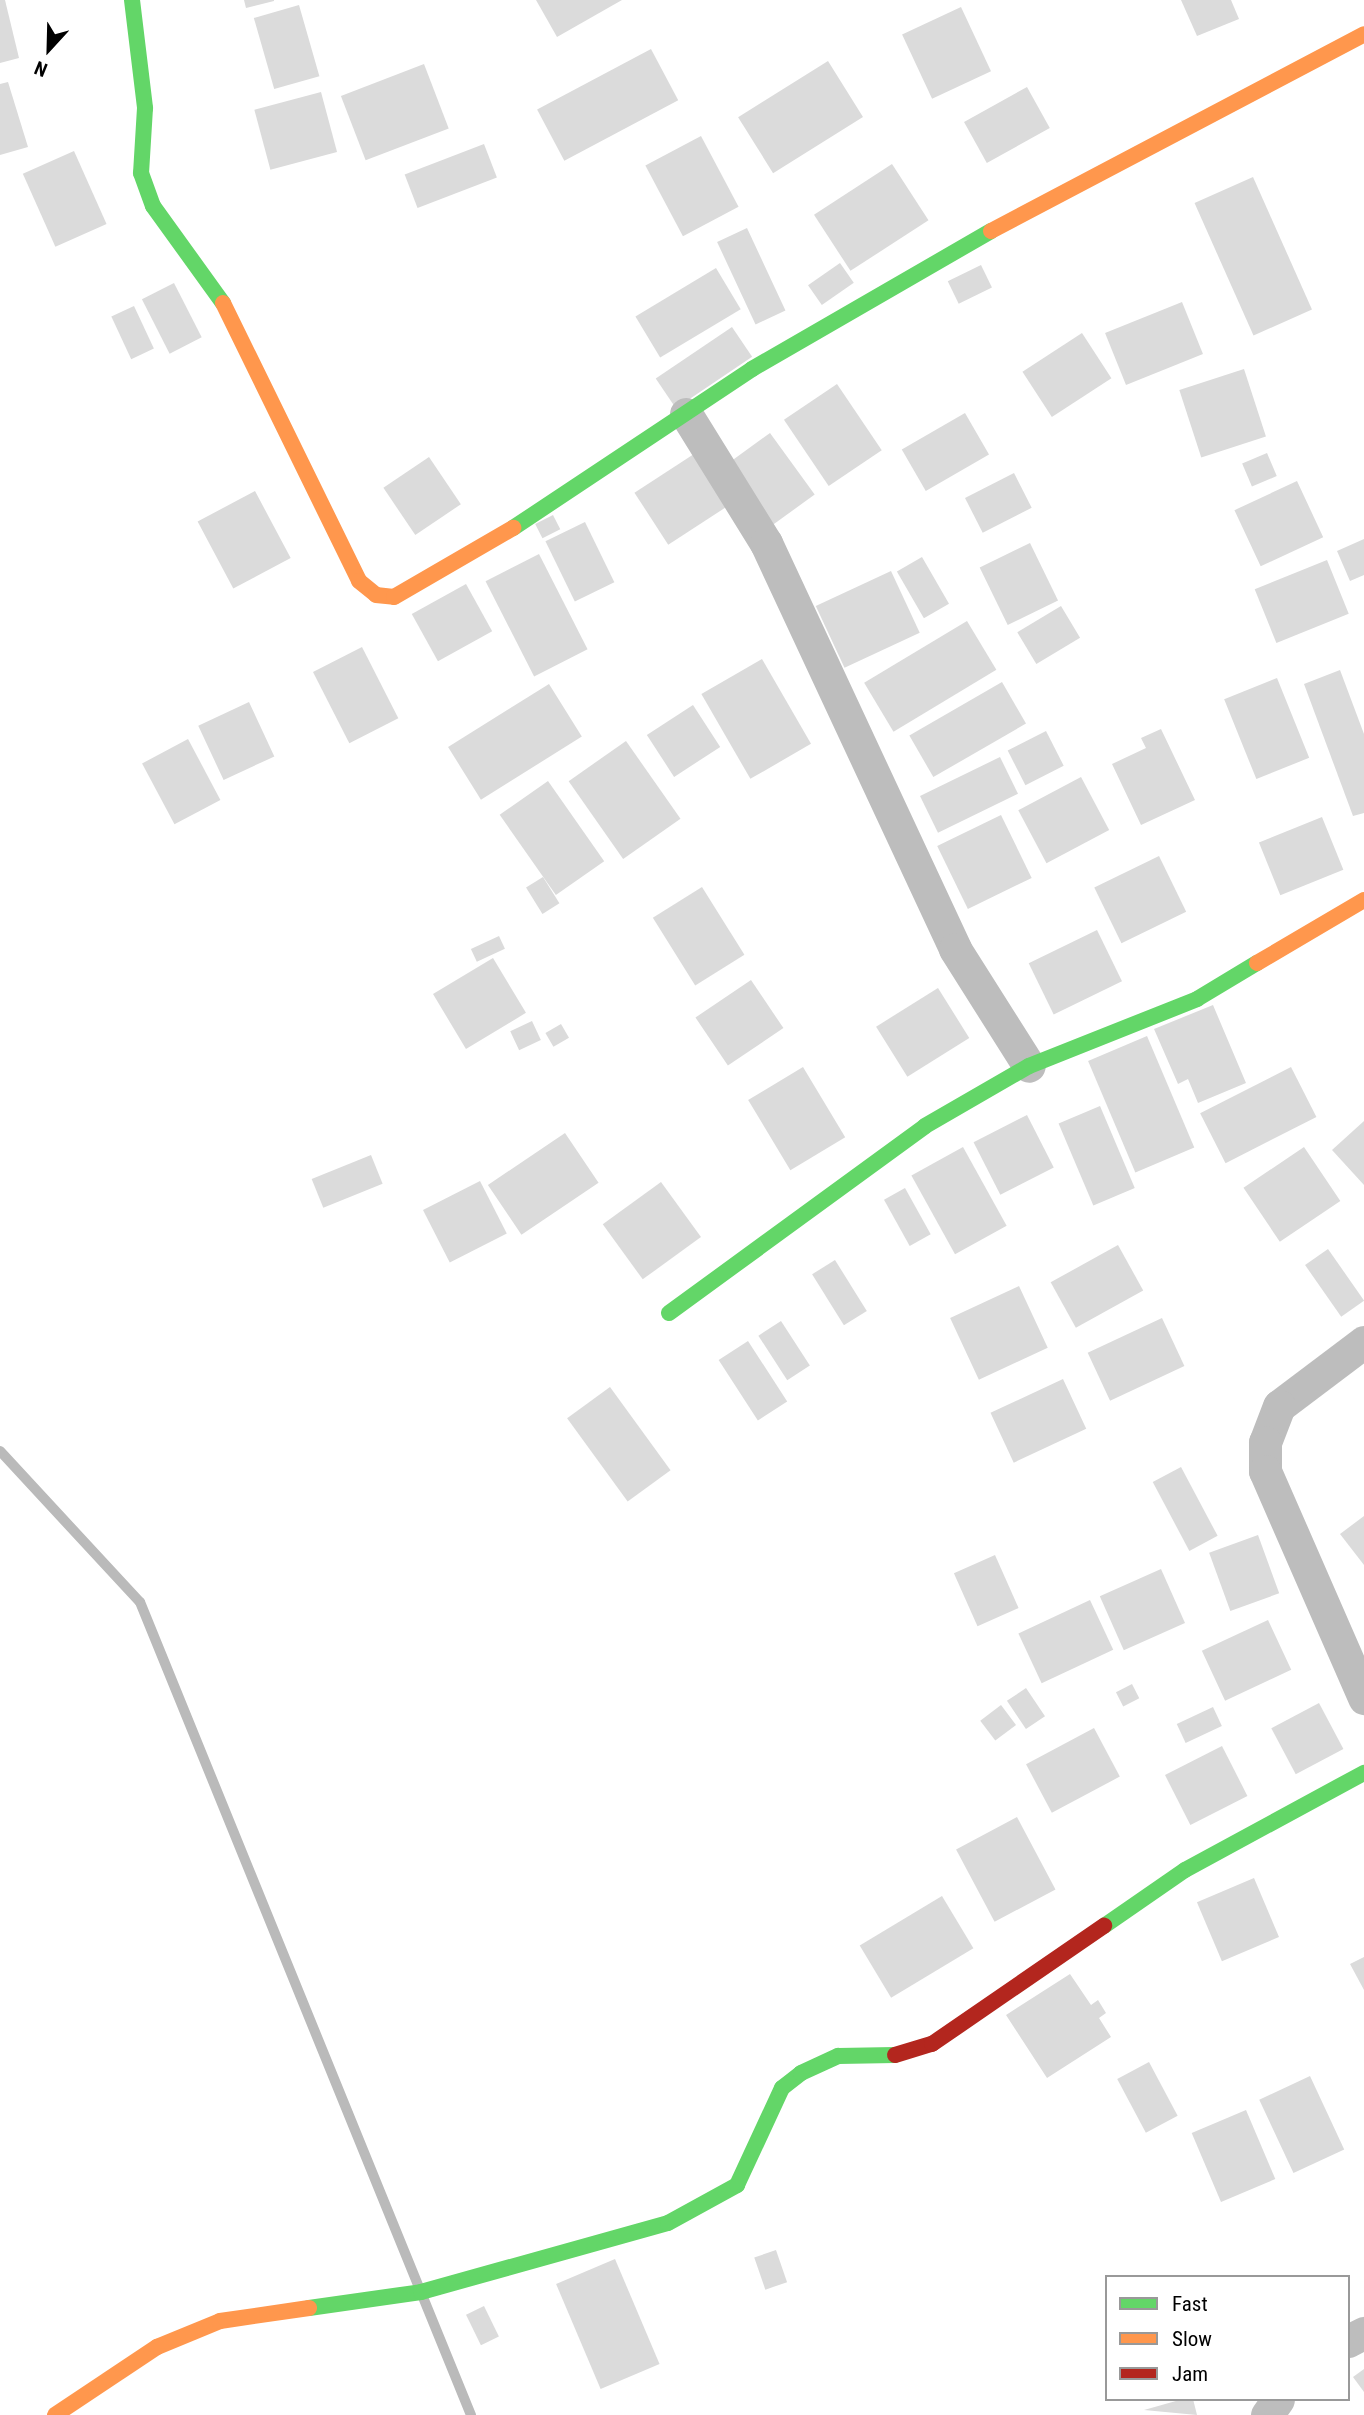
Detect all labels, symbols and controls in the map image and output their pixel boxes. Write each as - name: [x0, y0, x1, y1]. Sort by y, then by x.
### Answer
- north arrow: [14, 14, 84, 84]
- text: N: [31, 56, 51, 82]
- legend: [1105, 2275, 1350, 2401]
- text: Fast: [1172, 2292, 1208, 2316]
- text: Slow: [1172, 2327, 1212, 2351]
- text: Jam: [1172, 2362, 1208, 2386]

